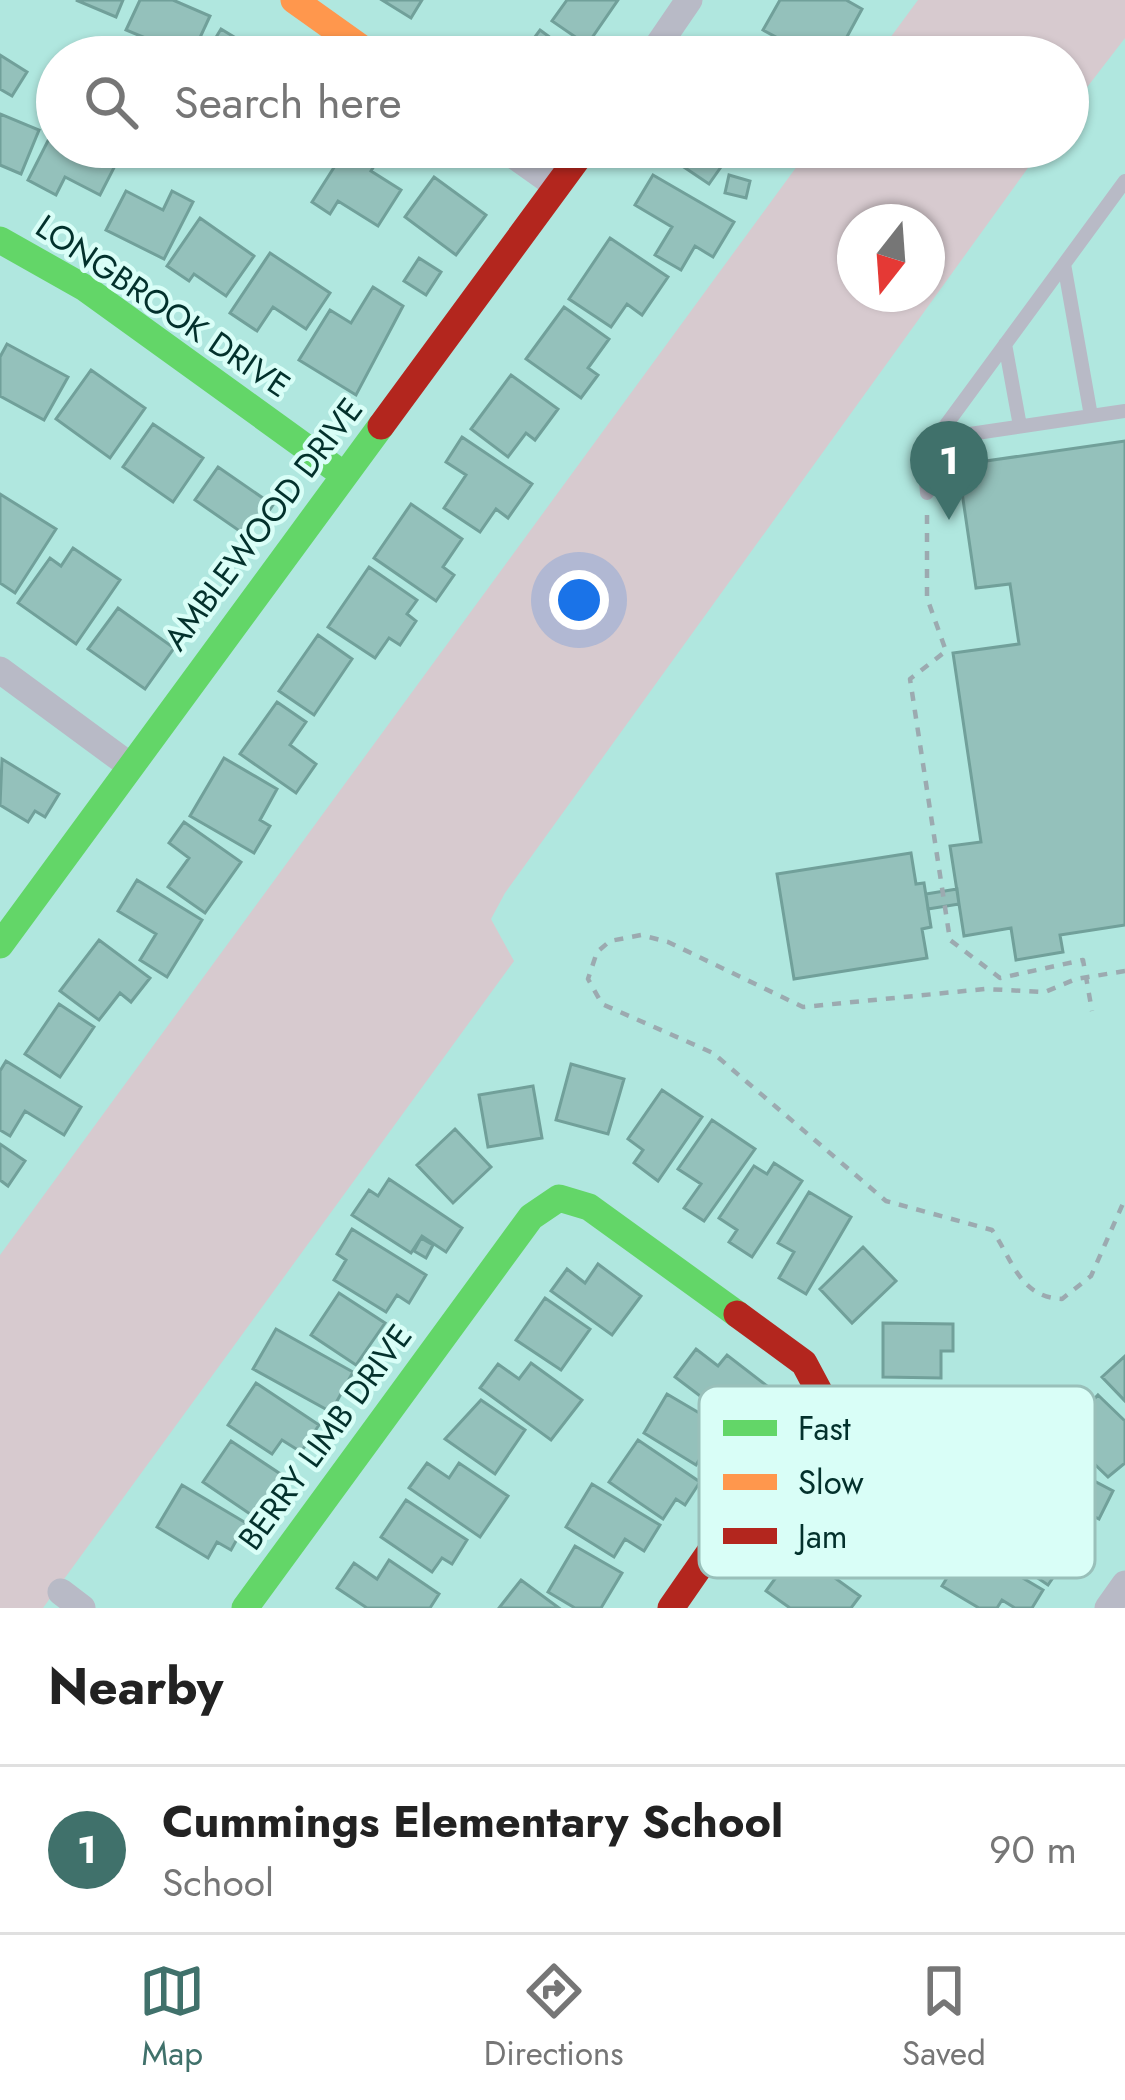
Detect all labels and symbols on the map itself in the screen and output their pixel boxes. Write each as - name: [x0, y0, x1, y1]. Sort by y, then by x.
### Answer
- street label: LONGBROOK DRIVE: [26, 203, 300, 409]
- north arrow: [837, 204, 945, 312]
- street label: AMBLEWOOD DRIVE: [152, 388, 374, 660]
- pin: 1: [910, 421, 988, 520]
- your location: [549, 570, 609, 630]
- street label: BERRY LIMB DRIVE: [227, 1314, 423, 1560]
- legend: [699, 1386, 1095, 1578]
- text: Fast: [798, 1405, 851, 1452]
- text: Slow: [798, 1459, 864, 1506]
- text: Jam: [794, 1513, 848, 1560]

